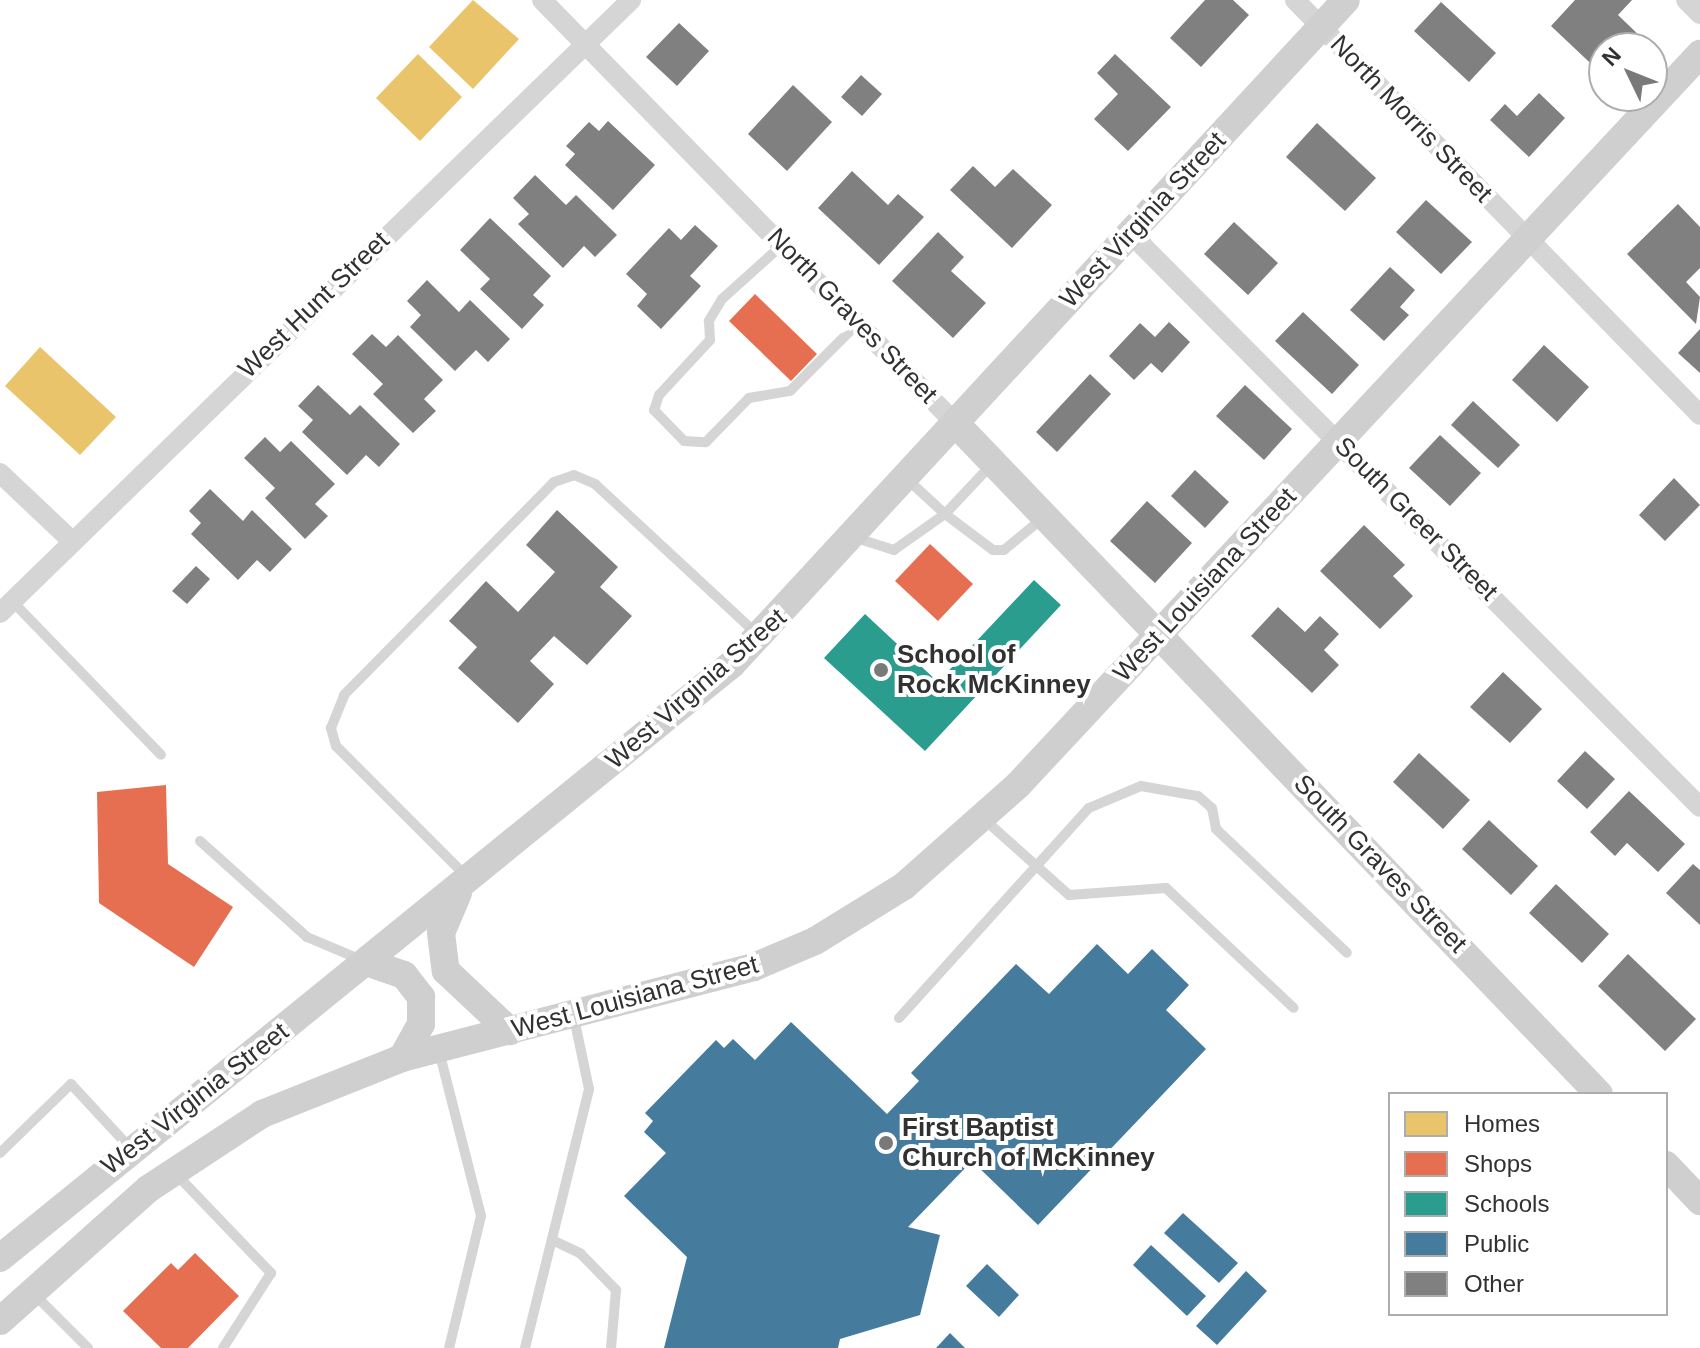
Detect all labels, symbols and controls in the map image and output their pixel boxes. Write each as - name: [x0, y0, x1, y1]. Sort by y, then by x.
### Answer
- street label: North Morris Street: [1324, 29, 1498, 209]
- north arrow: [1588, 32, 1668, 112]
- text: N: [1597, 42, 1626, 71]
- street label: West Virginia Street: [1054, 126, 1232, 314]
- street label: North Graves Street: [760, 222, 944, 410]
- street label: West Hunt Street: [232, 225, 396, 385]
- street label: South Greer Street: [1328, 431, 1504, 607]
- street label: West Louisiana Street: [1107, 482, 1303, 688]
- street label: West Virginia Street: [599, 602, 793, 776]
- place label: School of Rock McKinney: [897, 639, 1091, 700]
- marker: School of Rock McKinney: [872, 661, 890, 679]
- street label: South Graves Street: [1287, 768, 1473, 960]
- street label: West Louisiana Street: [508, 949, 762, 1045]
- street label: West Virginia Street: [95, 1016, 295, 1182]
- legend: [1388, 1092, 1668, 1316]
- text: Homes: [1464, 1110, 1540, 1137]
- place label: First Baptist Church of McKinney: [902, 1112, 1155, 1174]
- marker: First Baptist Church of McKinney: [877, 1134, 895, 1152]
- text: Shops: [1464, 1150, 1532, 1177]
- text: Schools: [1464, 1190, 1549, 1217]
- text: Public: [1464, 1230, 1529, 1257]
- text: Other: [1464, 1270, 1524, 1297]

